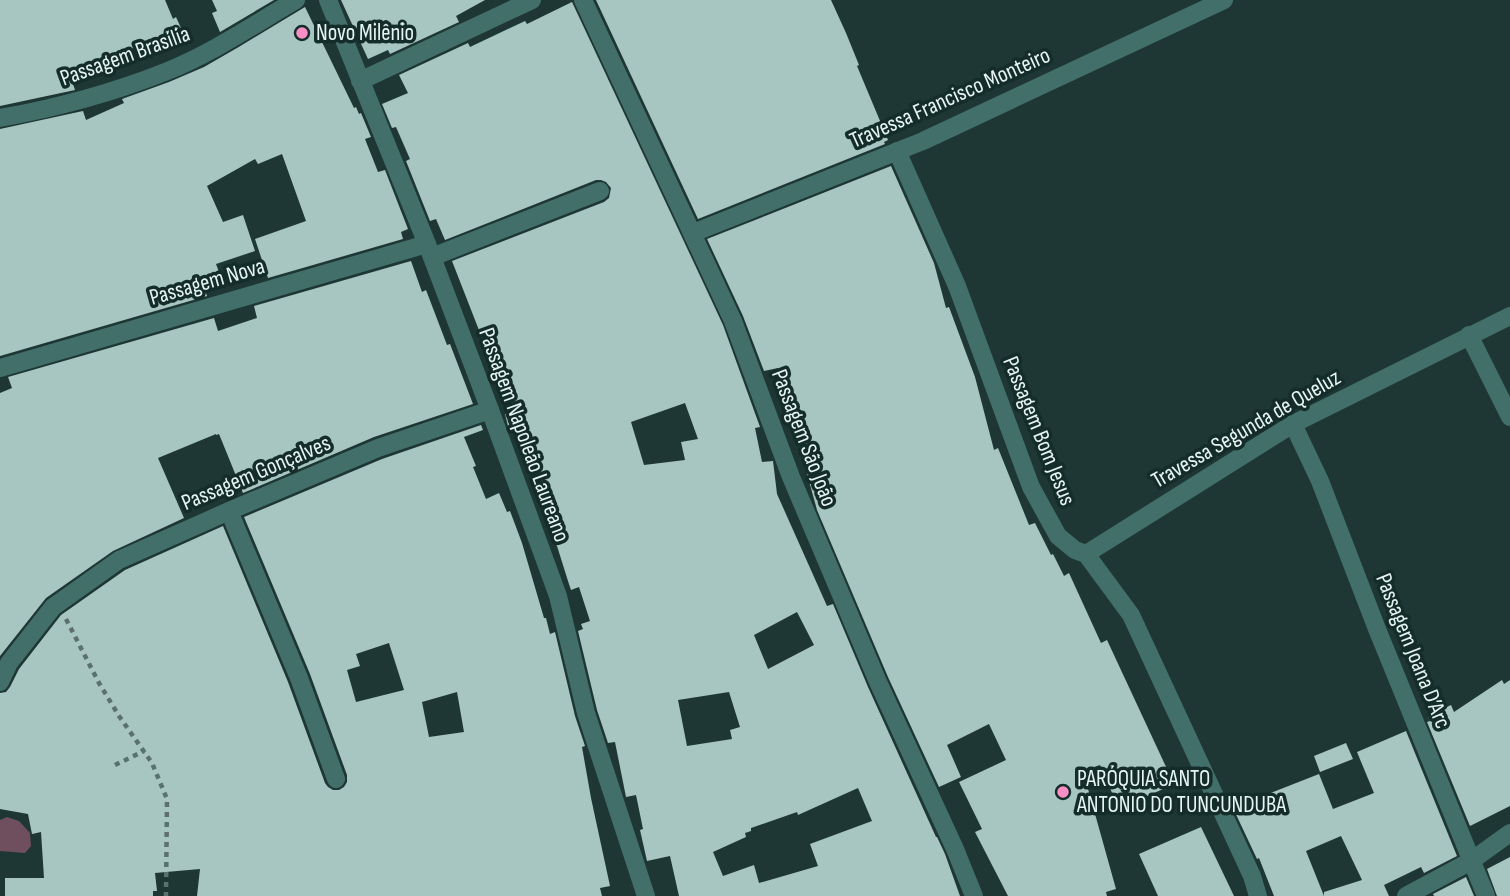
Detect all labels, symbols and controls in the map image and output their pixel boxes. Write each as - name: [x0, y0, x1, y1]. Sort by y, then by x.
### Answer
- place label: Novo Milênio: [316, 19, 414, 47]
- street label: Passagem Brasília: [56, 20, 194, 92]
- marker: Novo Milênio: [294, 25, 310, 41]
- street label: Travessa Francisco Monteiro: [846, 41, 1054, 155]
- street label: Passagem Nova: [146, 252, 268, 312]
- street label: Passagem Napoleão Laureano: [472, 324, 576, 546]
- street label: Passagem Bom Jesus: [996, 352, 1082, 510]
- street label: Travessa Segunda de Queluz: [1146, 363, 1346, 495]
- street label: Passagem São João: [765, 365, 843, 511]
- street label: Passagem Gonçalves: [177, 429, 335, 517]
- street label: Passagem Joana D’Arc: [1369, 569, 1457, 733]
- place label: PARÓQUIA SANTO ANTONIO DO TUNCUNDUBA: [1076, 765, 1286, 819]
- marker: PARÓQUIA SANTO ANTONIO DO TUNCUNDUBA: [1055, 784, 1071, 800]

